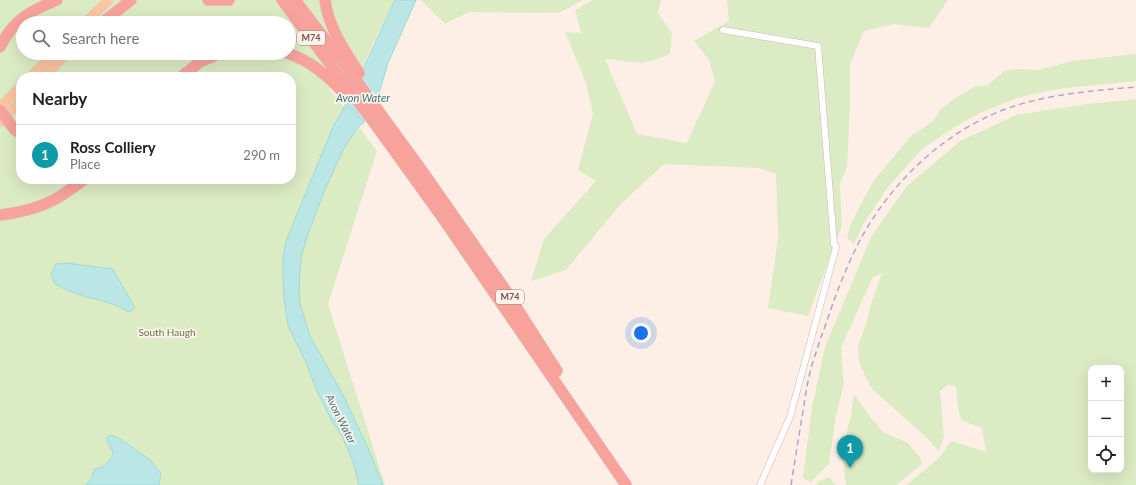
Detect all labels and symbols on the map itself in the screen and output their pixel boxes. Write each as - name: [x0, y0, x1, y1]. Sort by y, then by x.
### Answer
- road number: M74: [297, 31, 325, 45]
- water label: Avon Water: [335, 91, 390, 104]
- road number: M74: [496, 290, 524, 304]
- your location: [631, 323, 651, 343]
- park label: South Haugh: [138, 326, 196, 338]
- water label: Avon Water: [323, 391, 360, 446]
- pin: 1: [837, 435, 863, 468]

